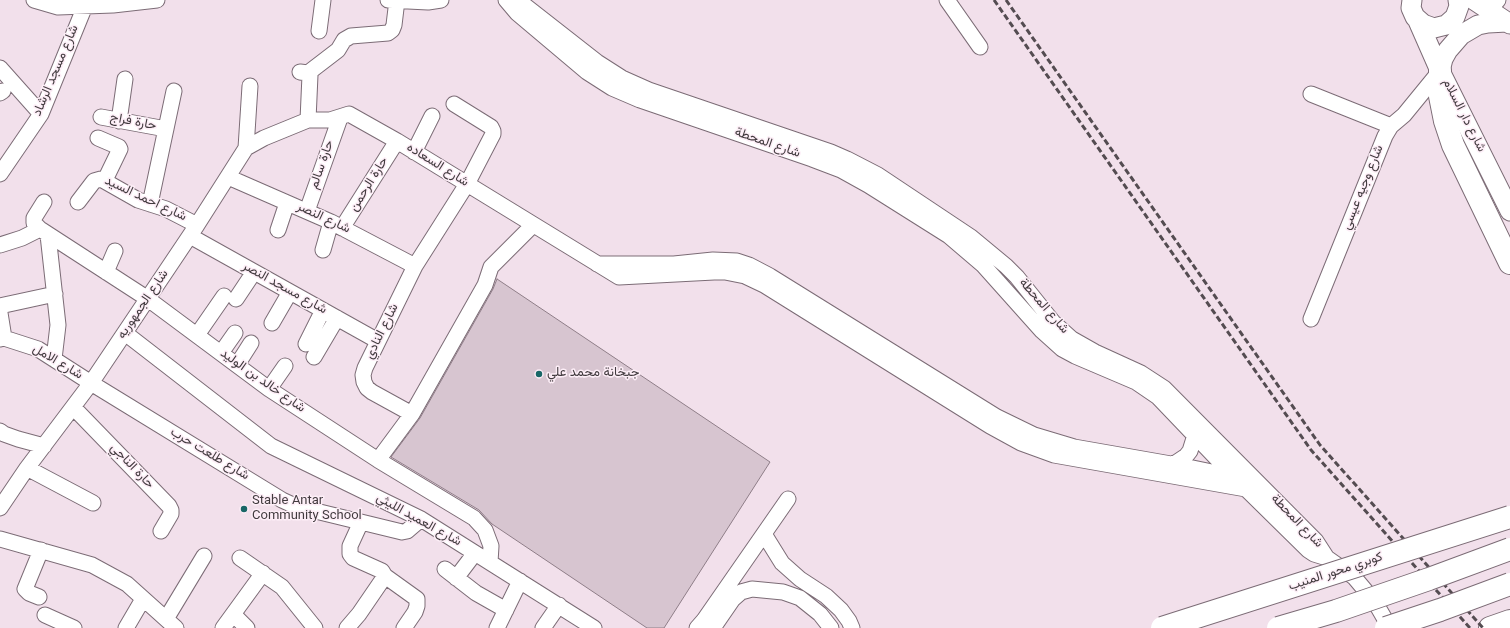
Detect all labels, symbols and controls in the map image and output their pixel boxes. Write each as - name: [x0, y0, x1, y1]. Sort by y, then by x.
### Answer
- street label: شارع مسجد الرشاد: [31, 23, 83, 119]
- street label: شارع دار السلام: [1438, 77, 1488, 155]
- street label: حارة فراج: [109, 111, 157, 135]
- street label: شارع المحطة: [732, 126, 802, 162]
- street label: حارة سالم: [307, 138, 339, 192]
- street label: شارع السعاده: [403, 141, 471, 191]
- street label: شارع وجيه عيسي: [1340, 143, 1388, 233]
- street label: حارة الرحمن: [347, 155, 393, 215]
- street label: شارع احمد السيد: [102, 174, 188, 226]
- street label: شارع النصر: [294, 200, 352, 238]
- street label: شارع مسجد النصر: [239, 259, 329, 319]
- street label: شارع الجمهوريه: [115, 267, 173, 343]
- street label: شارع المحطة: [1015, 276, 1071, 338]
- street label: شارع النادي: [363, 302, 403, 362]
- street label: شارع الامل: [29, 342, 85, 384]
- street label: شارع خالد بن الوليد: [216, 347, 308, 417]
- place label: جبخانة محمد علي: [547, 366, 639, 382]
- marker: جبخانة محمد علي: [534, 369, 544, 379]
- street label: شارع طلعت حرب: [167, 425, 251, 485]
- street label: حارة الناجي: [106, 441, 156, 493]
- street label: شارع العميد الليثي: [373, 491, 463, 551]
- street label: شارع المحطة: [1267, 492, 1325, 552]
- place label: Stable Antar Community School: [252, 494, 362, 525]
- marker: Stable Antar Community School: [239, 504, 249, 514]
- street label: كوبري محور المنيب: [1287, 550, 1385, 596]

